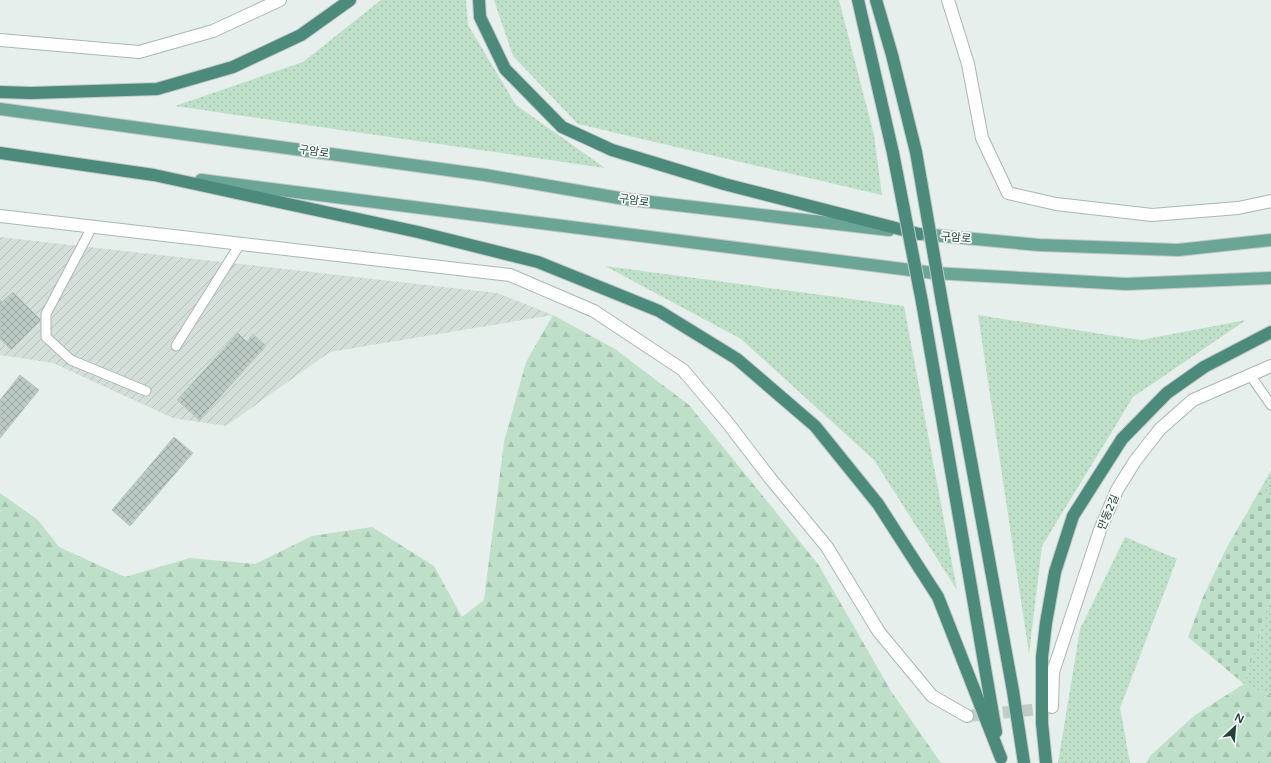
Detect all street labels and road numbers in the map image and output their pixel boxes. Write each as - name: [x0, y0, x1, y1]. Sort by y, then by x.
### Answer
- street label: 구암로: [298, 143, 330, 160]
- street label: 구암로: [618, 192, 650, 209]
- street label: 구암로: [940, 230, 972, 245]
- street label: 만동2길: [1095, 492, 1122, 532]

